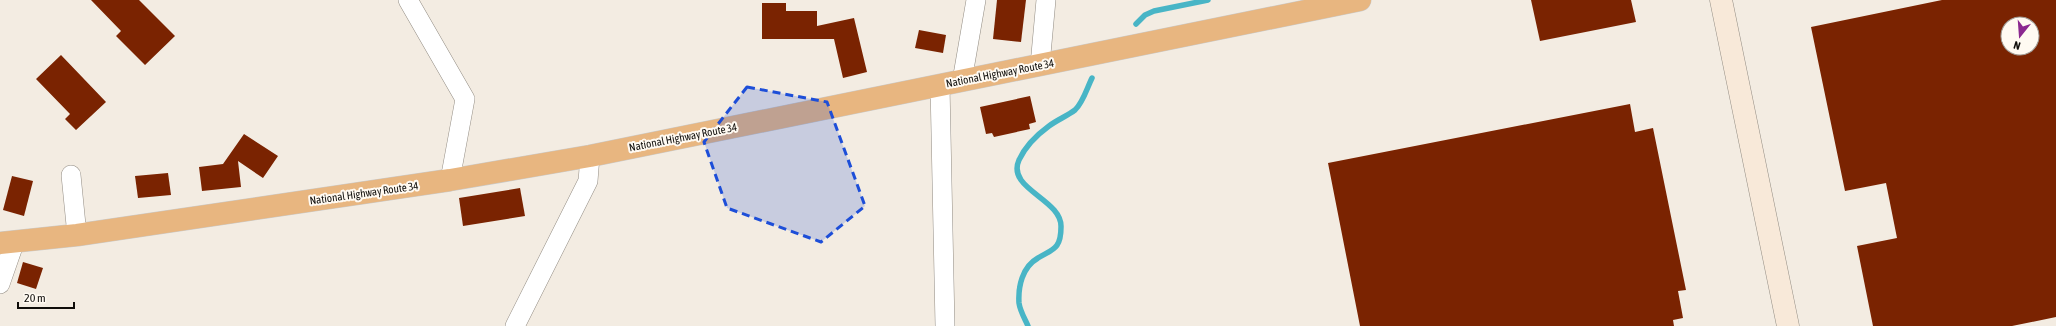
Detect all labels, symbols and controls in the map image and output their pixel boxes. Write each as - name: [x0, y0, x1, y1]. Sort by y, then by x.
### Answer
- north arrow: [2000, 16, 2040, 56]
- text: N: [2012, 39, 2022, 52]
- street label: National Highway Route 34: [945, 57, 1055, 89]
- street label: National Highway Route 34: [628, 121, 738, 153]
- street label: National Highway Route 34: [309, 179, 419, 207]
- scale bar: [18, 284, 74, 310]
- text: 20 m: [24, 291, 46, 305]

